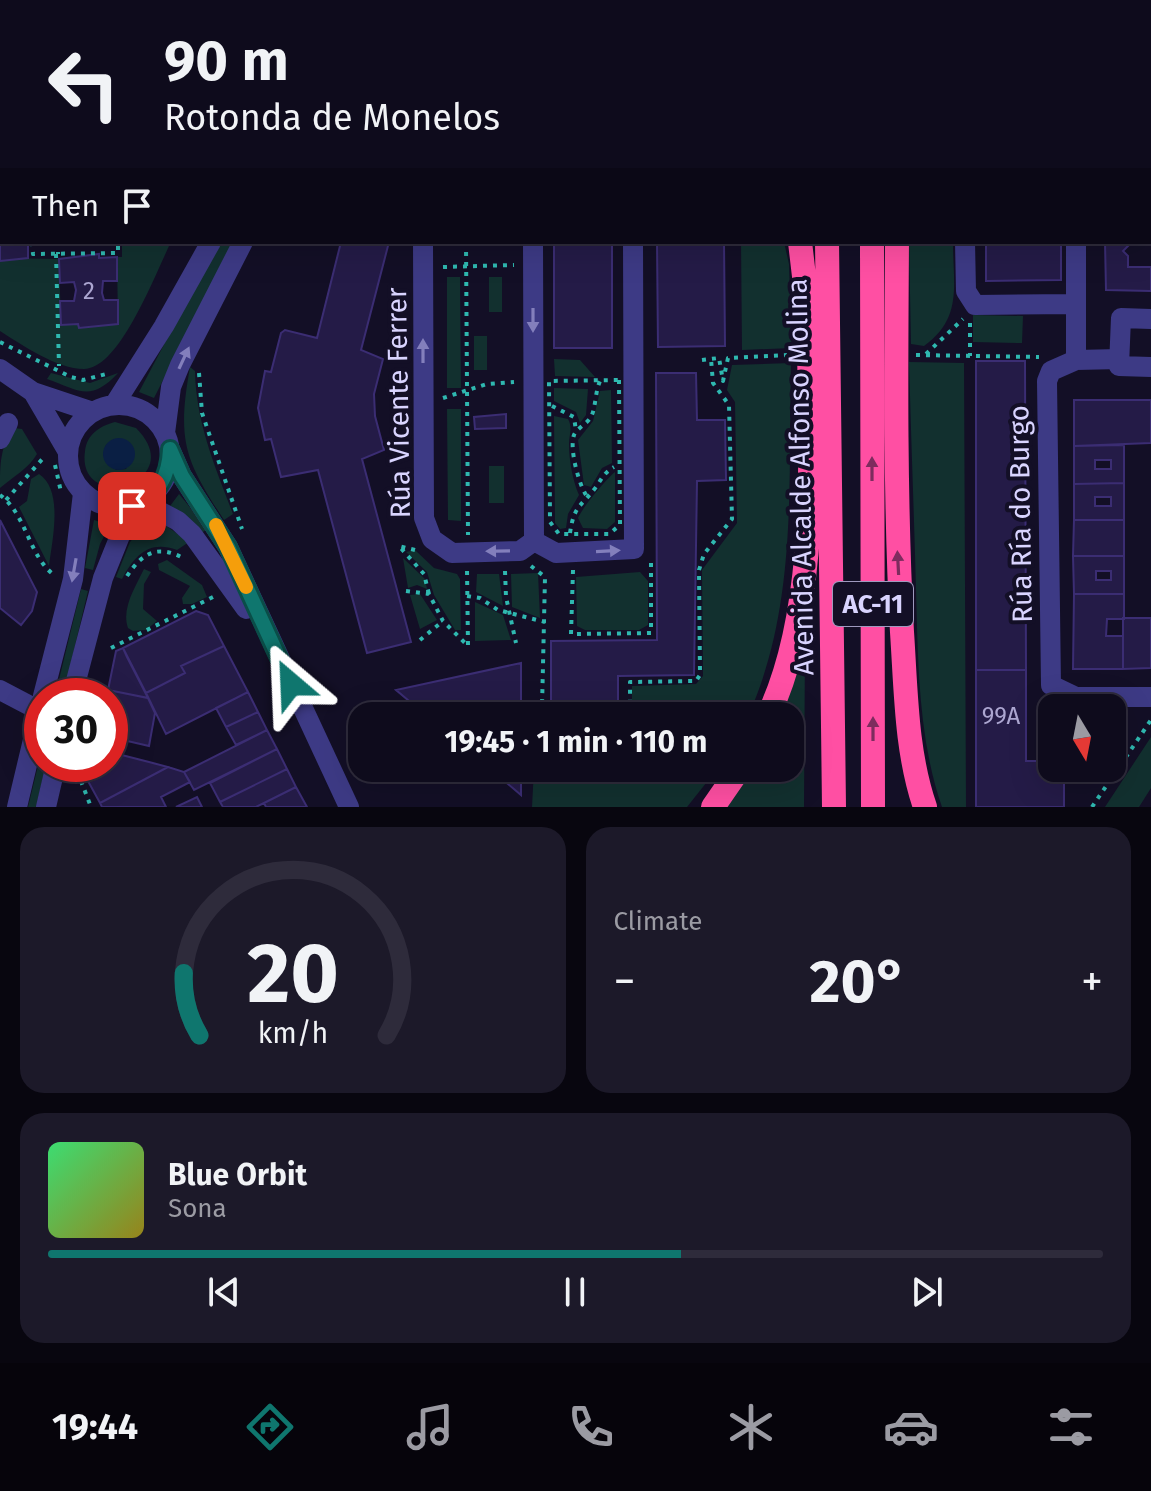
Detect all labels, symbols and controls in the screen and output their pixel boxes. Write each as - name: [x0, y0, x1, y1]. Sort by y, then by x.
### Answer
- text: 90 m: [164, 28, 289, 95]
- icon: left: [32, 32, 136, 136]
- text: Rotonda de Monelos: [164, 96, 500, 140]
- icon: arrive: [115, 184, 159, 228]
- text: Then: [32, 188, 99, 224]
- house number: 2: [83, 277, 95, 305]
- street label: Avenida Alcalde Alfonso Molina: [781, 278, 820, 676]
- street label: Rúa Vicente Ferrer: [380, 287, 417, 519]
- one-way arrow: [527, 308, 539, 333]
- one-way arrow: [417, 338, 429, 363]
- one-way arrow: [177, 346, 191, 370]
- street label: Rúa Ría do Burgo: [1002, 405, 1039, 623]
- one-way arrow: [866, 456, 878, 481]
- pin: [98, 472, 166, 540]
- icon: arrive: [110, 484, 154, 528]
- one-way arrow: [596, 544, 621, 557]
- one-way arrow: [485, 545, 510, 558]
- one-way arrow: [891, 550, 904, 575]
- one-way arrow: [67, 558, 80, 583]
- road number: AC-11: [833, 582, 913, 626]
- position arrow: [249, 642, 333, 726]
- speed limit sign: 30: [24, 678, 128, 782]
- north arrow: [1038, 694, 1126, 782]
- map controls: [1038, 694, 1126, 782]
- house number: 99A: [982, 702, 1021, 730]
- one-way arrow: [867, 716, 879, 741]
- text: 19:45 · 1 min · 110 m: [445, 724, 707, 760]
- text: Climate: [614, 906, 702, 937]
- text: 20: [247, 924, 339, 1024]
- text: 20°: [810, 946, 907, 1018]
- text: −: [614, 955, 636, 1008]
- text: +: [1081, 955, 1103, 1008]
- text: km/h: [257, 1016, 328, 1051]
- text: Blue Orbit: [168, 1157, 307, 1193]
- text: Sona: [168, 1193, 227, 1224]
- icon: previous: [202, 1270, 246, 1314]
- icon: pause: [553, 1270, 597, 1314]
- icon: next: [905, 1270, 949, 1314]
- icon: directions: [242, 1399, 298, 1455]
- icon: music: [402, 1399, 458, 1455]
- icon: phone: [563, 1399, 619, 1455]
- icon: climate: [723, 1399, 779, 1455]
- icon: car: [883, 1399, 939, 1455]
- icon: filters: [1043, 1399, 1099, 1455]
- text: 19:44: [52, 1405, 138, 1449]

